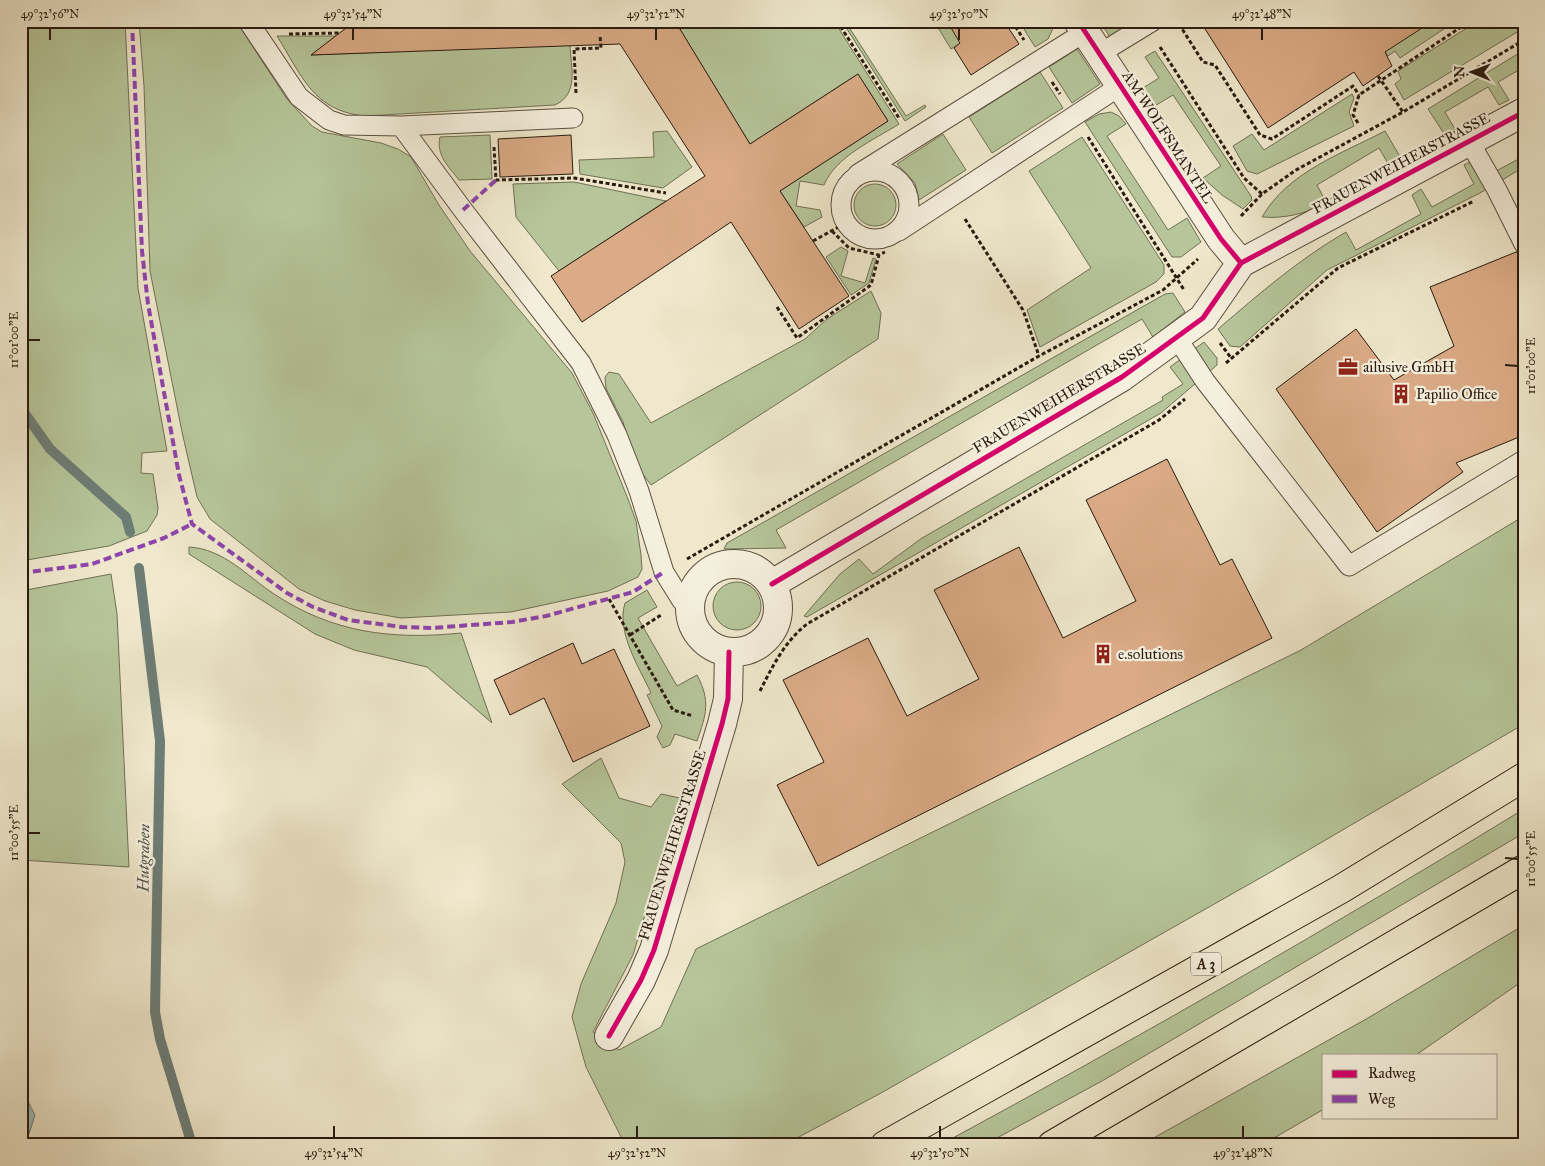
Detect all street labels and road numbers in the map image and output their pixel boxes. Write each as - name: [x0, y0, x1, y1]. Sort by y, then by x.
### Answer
- street label: AM WOLFSMANTEL: [1118, 67, 1218, 207]
- street label: FRAUENWEIHERSTRASSE: [1309, 108, 1493, 218]
- street label: FRAUENWEIHERSTRASSE: [969, 339, 1149, 457]
- street label: FRAUENWEIHERSTRASSE: [634, 747, 710, 942]
- road number: A 3: [1191, 952, 1221, 976]

